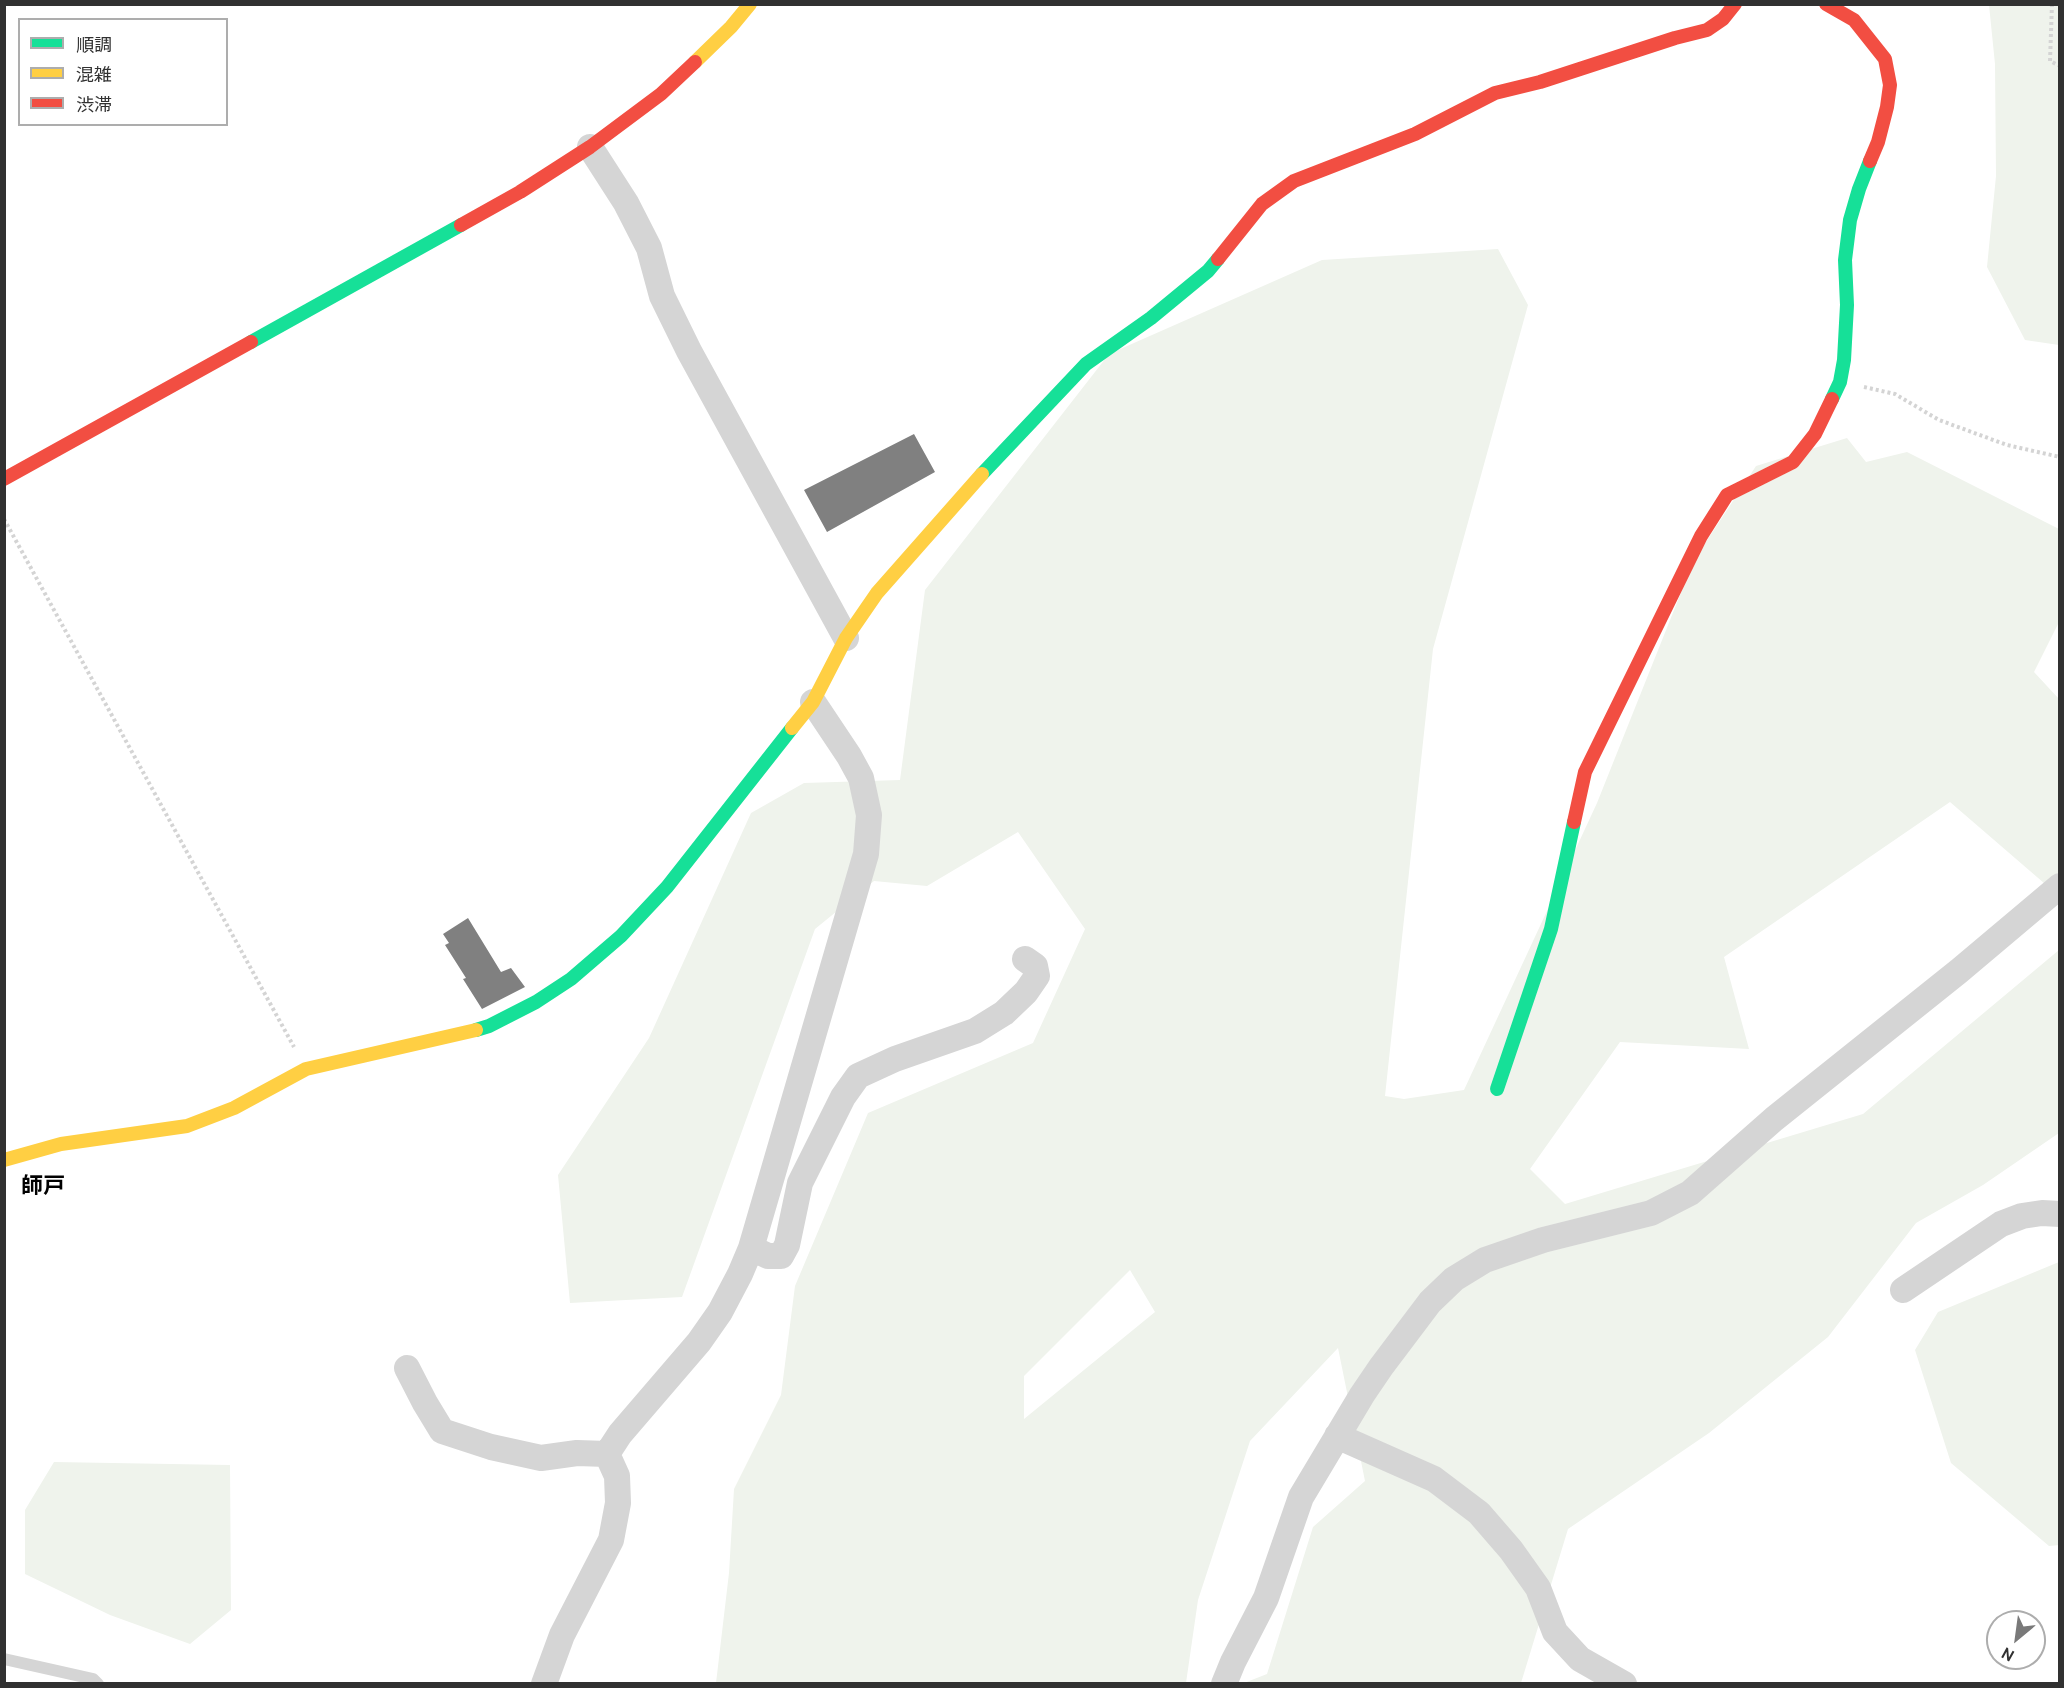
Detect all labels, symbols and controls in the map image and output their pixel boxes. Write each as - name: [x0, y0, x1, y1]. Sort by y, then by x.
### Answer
- legend: [18, 18, 228, 126]
- text: 順調: [76, 34, 112, 56]
- text: 混雑: [76, 64, 112, 86]
- text: 渋滞: [76, 94, 112, 116]
- district label: 師戸: [21, 1174, 65, 1200]
- north arrow: [1986, 1610, 2046, 1670]
- text: N: [1998, 1643, 2018, 1665]

